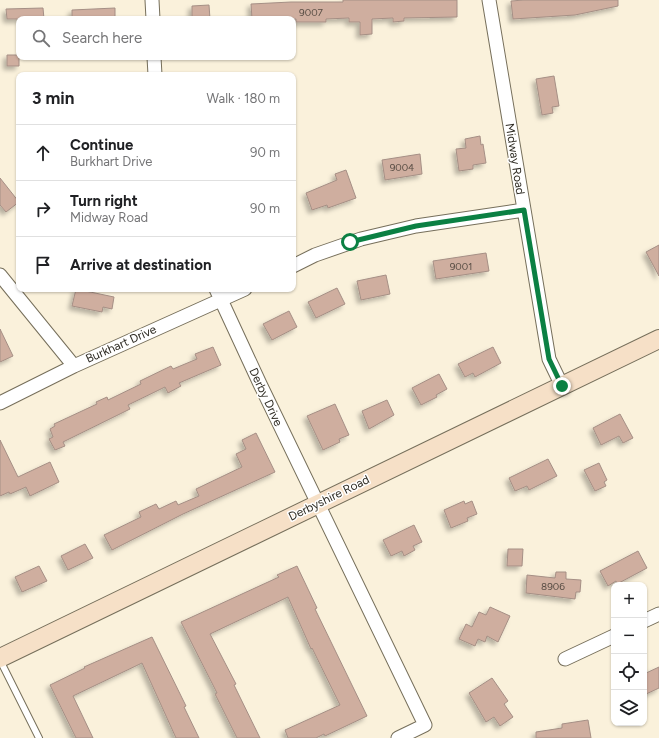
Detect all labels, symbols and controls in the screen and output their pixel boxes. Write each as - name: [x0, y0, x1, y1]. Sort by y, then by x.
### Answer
- house number: 9007: [299, 6, 324, 19]
- search box: [16, 16, 296, 60]
- icon: search: [30, 27, 52, 49]
- text: Search here: [62, 29, 142, 47]
- text: 3 min: [32, 88, 74, 108]
- text: Walk · 180 m: [207, 91, 280, 106]
- street label: Midway Road: [502, 122, 528, 196]
- text: Continue: [70, 136, 133, 154]
- icon: ahead: [32, 142, 54, 164]
- text: 90 m: [250, 145, 280, 160]
- text: Burkhart Drive: [70, 154, 152, 169]
- house number: 9004: [390, 161, 414, 174]
- text: Turn right: [70, 192, 138, 210]
- icon: right: [32, 198, 54, 220]
- text: 90 m: [250, 201, 280, 216]
- text: Midway Road: [70, 210, 148, 225]
- route start: [341, 233, 359, 251]
- icon: arrive: [32, 254, 54, 276]
- text: Arrive at destination: [70, 256, 211, 274]
- house number: 9001: [450, 260, 472, 273]
- street label: Burkhart Drive: [83, 322, 159, 366]
- street label: Derby Drive: [246, 366, 286, 429]
- route end: [553, 377, 571, 395]
- street label: Derbyshire Road: [286, 472, 372, 524]
- house number: 8906: [541, 580, 565, 593]
- map controls: [611, 582, 647, 726]
- button: +: [611, 582, 647, 618]
- button: −: [611, 618, 647, 654]
- button: locate: [611, 654, 647, 690]
- button: layers: [611, 690, 647, 726]

